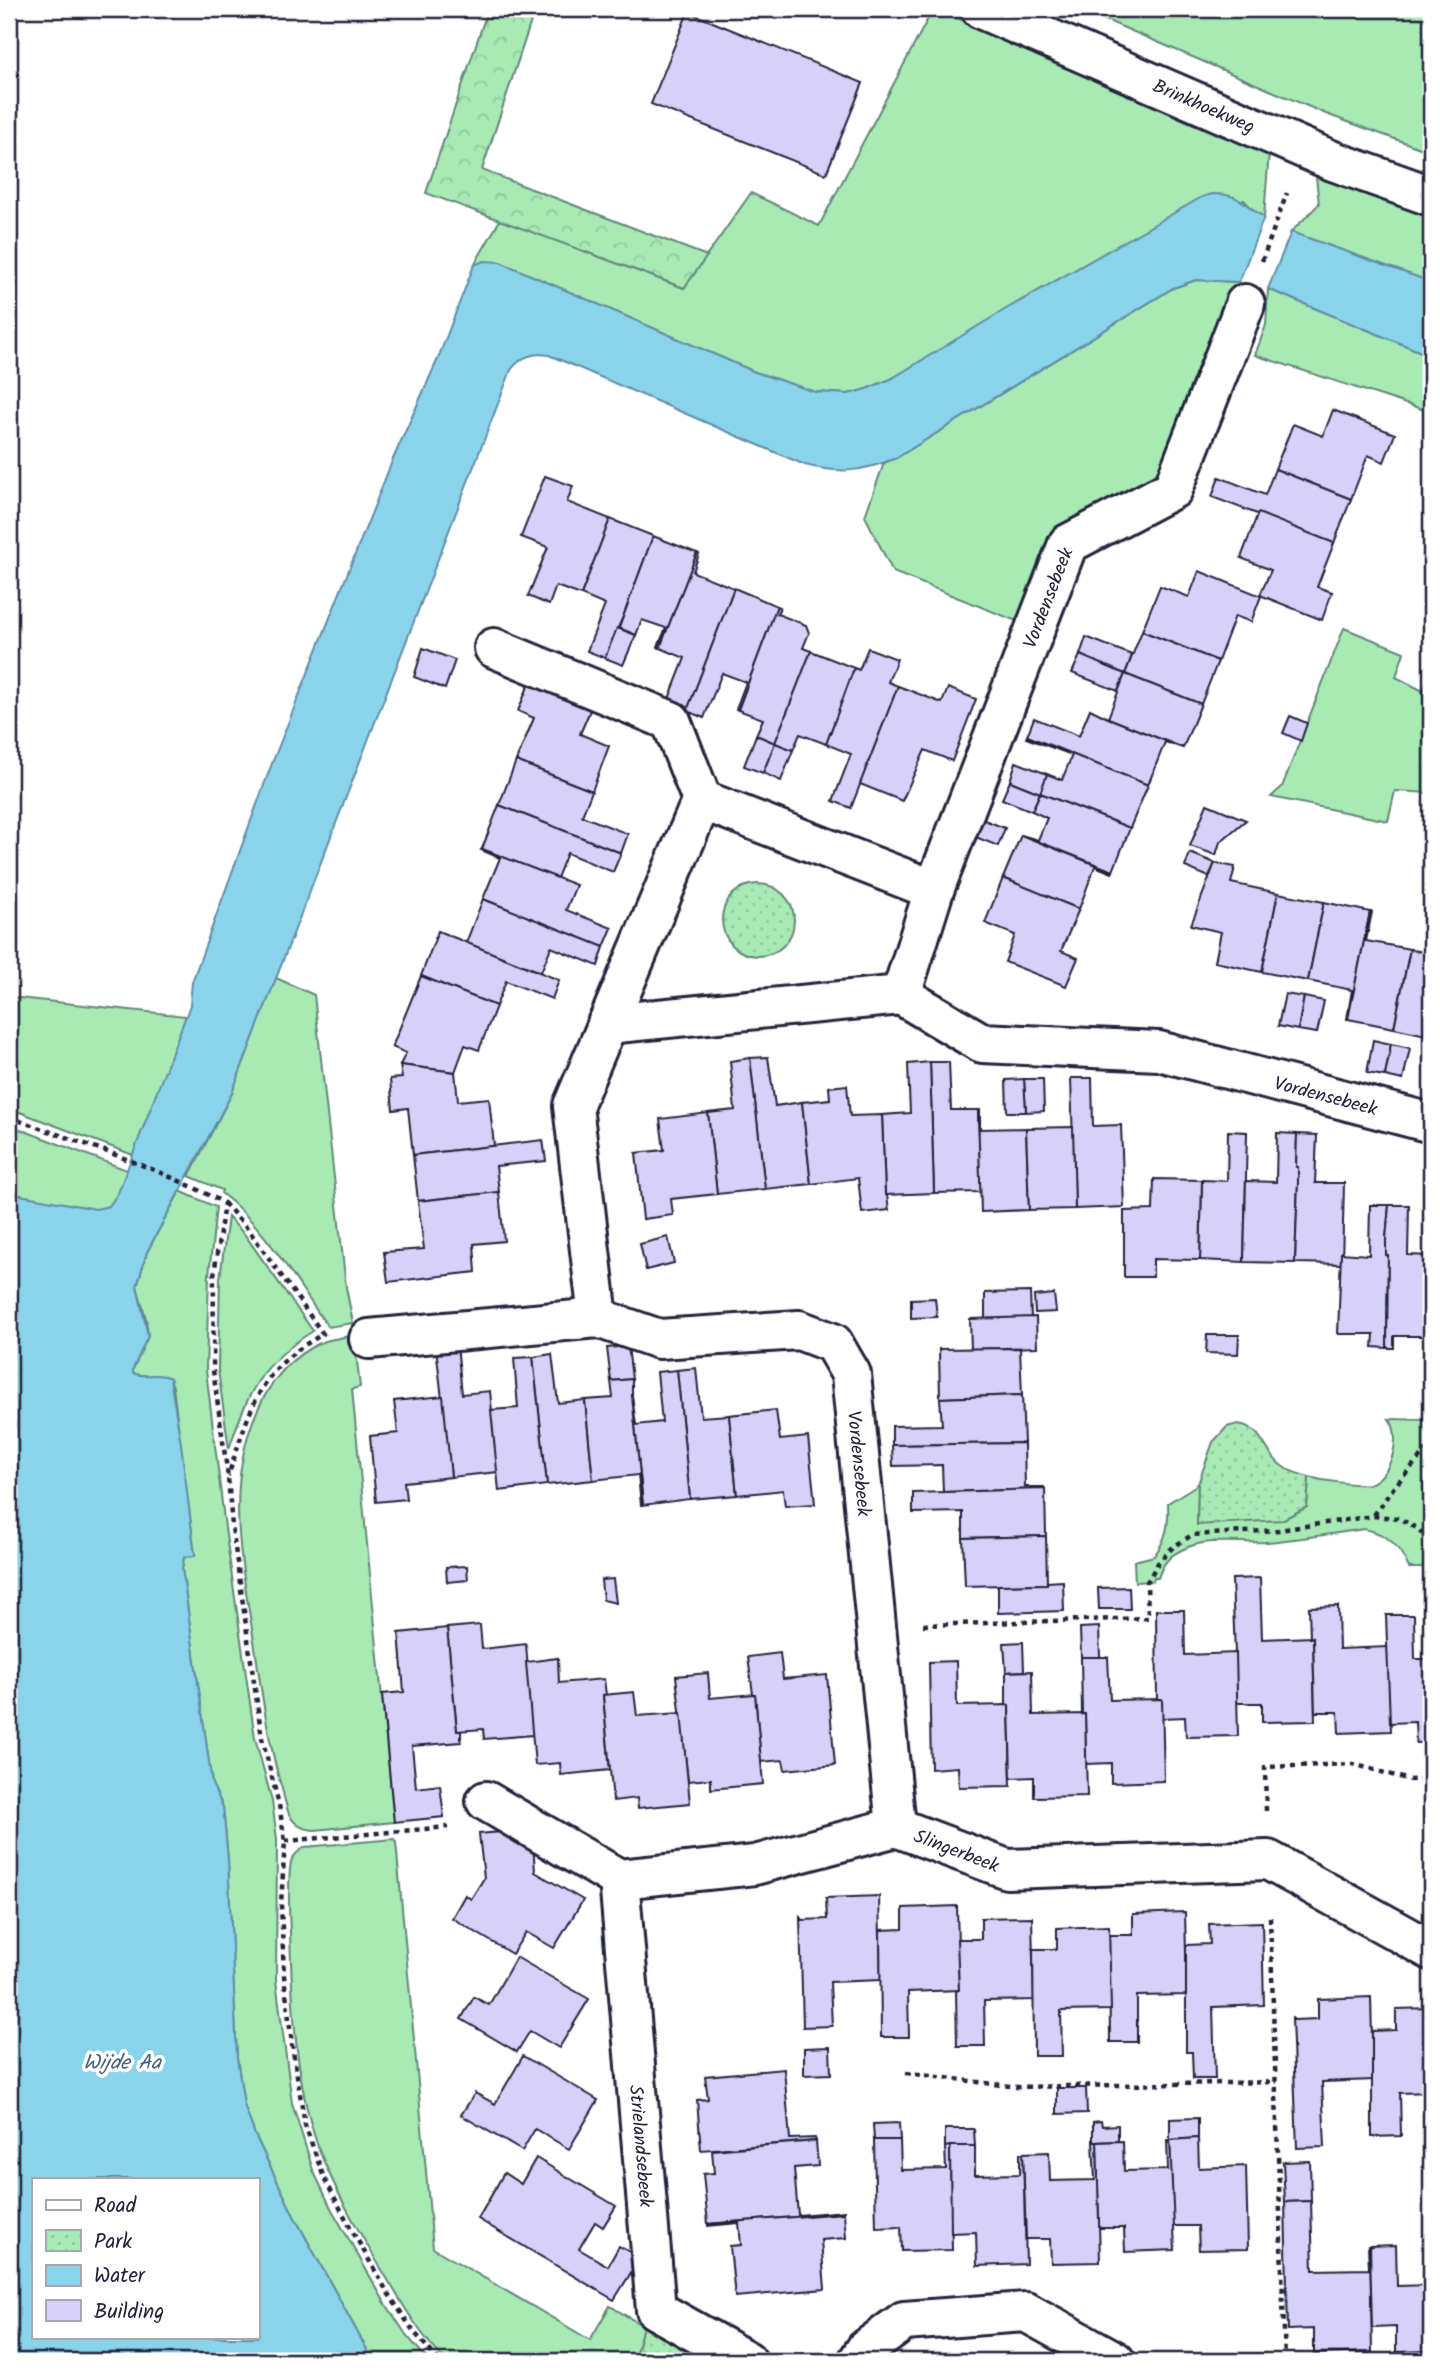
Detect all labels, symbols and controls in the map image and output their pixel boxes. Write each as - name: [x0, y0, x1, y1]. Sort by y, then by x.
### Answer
- street label: Brinkhoekweg: [1147, 72, 1259, 142]
- street label: Vordensebeek: [1016, 544, 1082, 653]
- street label: Vordensebeek: [1270, 1069, 1381, 1125]
- street label: Vordensebeek: [838, 1410, 878, 1518]
- street label: Slingerbeek: [909, 1822, 1003, 1882]
- water label: Wijde Aa: [83, 2047, 162, 2080]
- street label: Strielandsebeek: [620, 2084, 660, 2209]
- legend: [32, 2178, 259, 2338]
- text: Road: [94, 2190, 137, 2223]
- text: Park: [94, 2226, 132, 2259]
- text: Water: [94, 2260, 146, 2293]
- text: Building: [94, 2296, 164, 2329]

